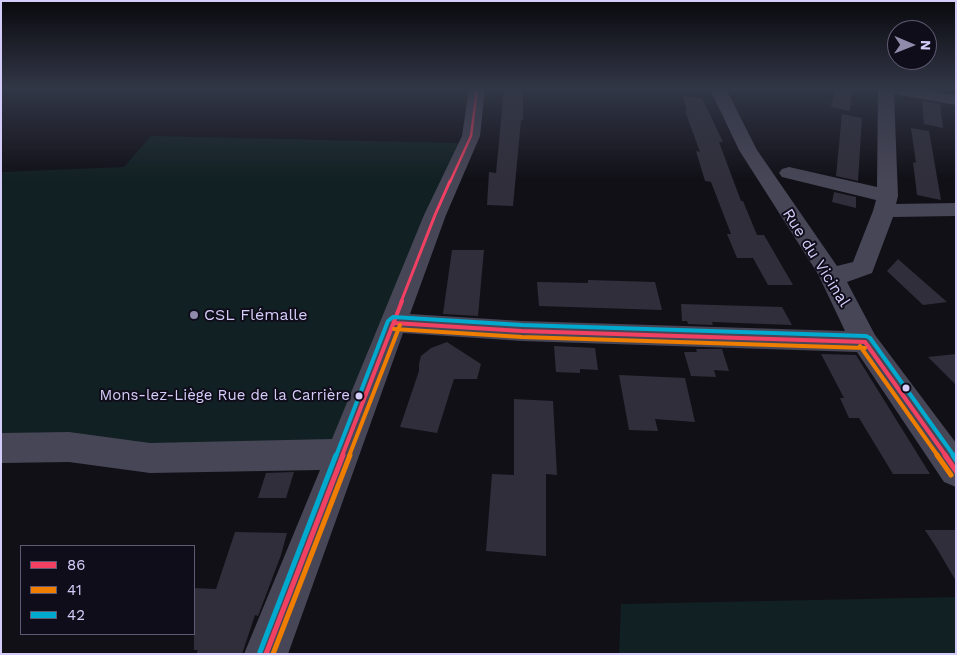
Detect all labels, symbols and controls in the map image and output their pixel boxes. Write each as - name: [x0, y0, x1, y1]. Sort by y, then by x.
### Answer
- north arrow: [887, 20, 937, 70]
- text: N: [918, 40, 934, 51]
- street label: Rue du Vicinal: [778, 205, 854, 311]
- place label: CSL Flémalle: [204, 305, 307, 325]
- marker: CSL Flémalle: [188, 309, 200, 321]
- unlabelled marker: [901, 383, 911, 393]
- place label: Mons-lez-Liège Rue de la Carrière: [99, 387, 350, 405]
- marker: Mons-lez-Liège Rue de la Carrière: [354, 391, 364, 401]
- legend: [20, 545, 195, 635]
- text: 86: [67, 556, 85, 574]
- text: 41: [67, 581, 82, 599]
- text: 42: [67, 606, 85, 624]

